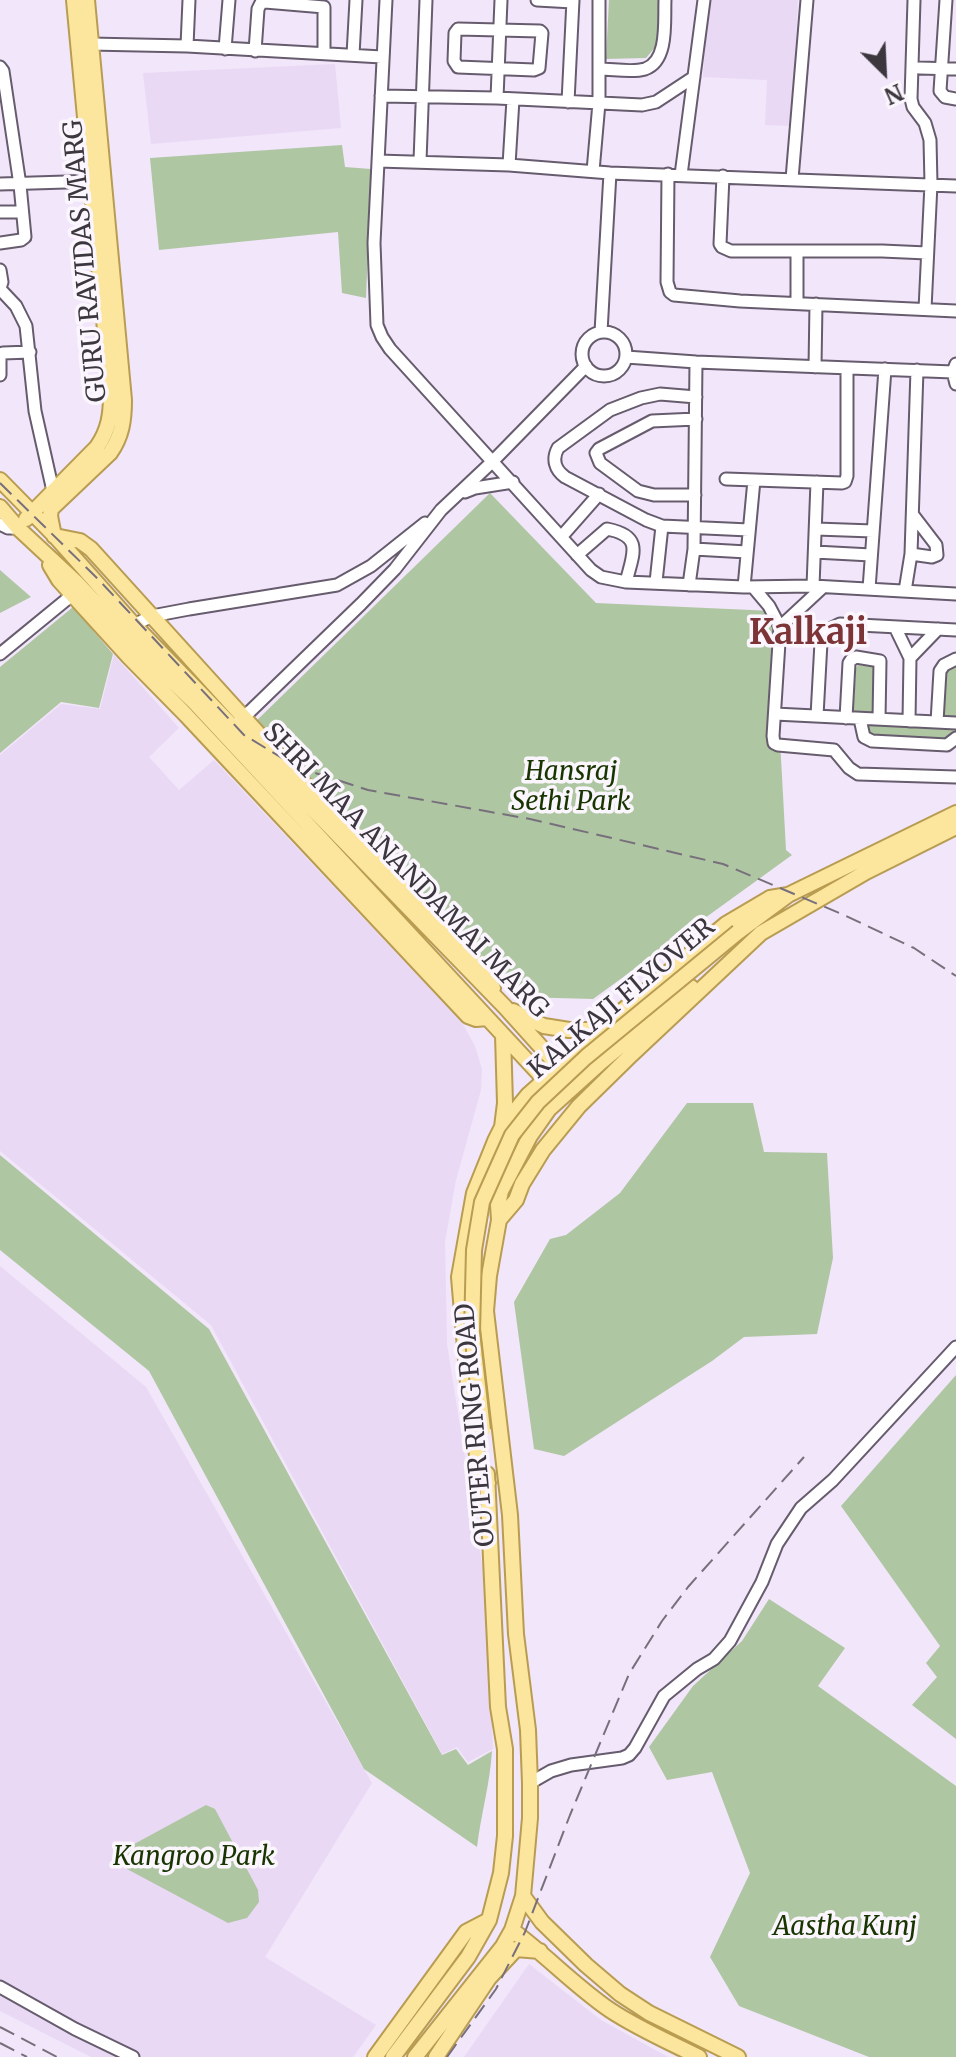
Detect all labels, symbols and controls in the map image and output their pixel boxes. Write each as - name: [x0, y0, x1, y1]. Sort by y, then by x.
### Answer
- north arrow: [844, 32, 924, 112]
- text: N: [880, 78, 907, 110]
- street label: GURU RAVIDAS MARG: [58, 119, 114, 403]
- district label: Kalkaji: [749, 614, 867, 654]
- street label: SHRI MAA ANANDAMAI MARG: [256, 717, 554, 1025]
- park label: Hansraj Sethi Park: [511, 757, 631, 818]
- street label: KALKAJI FLYOVER: [523, 912, 721, 1086]
- street label: OUTER RING ROAD: [450, 1302, 502, 1548]
- park label: Kangroo Park: [113, 1842, 275, 1874]
- park label: Aastha Kunj: [773, 1912, 917, 1944]

